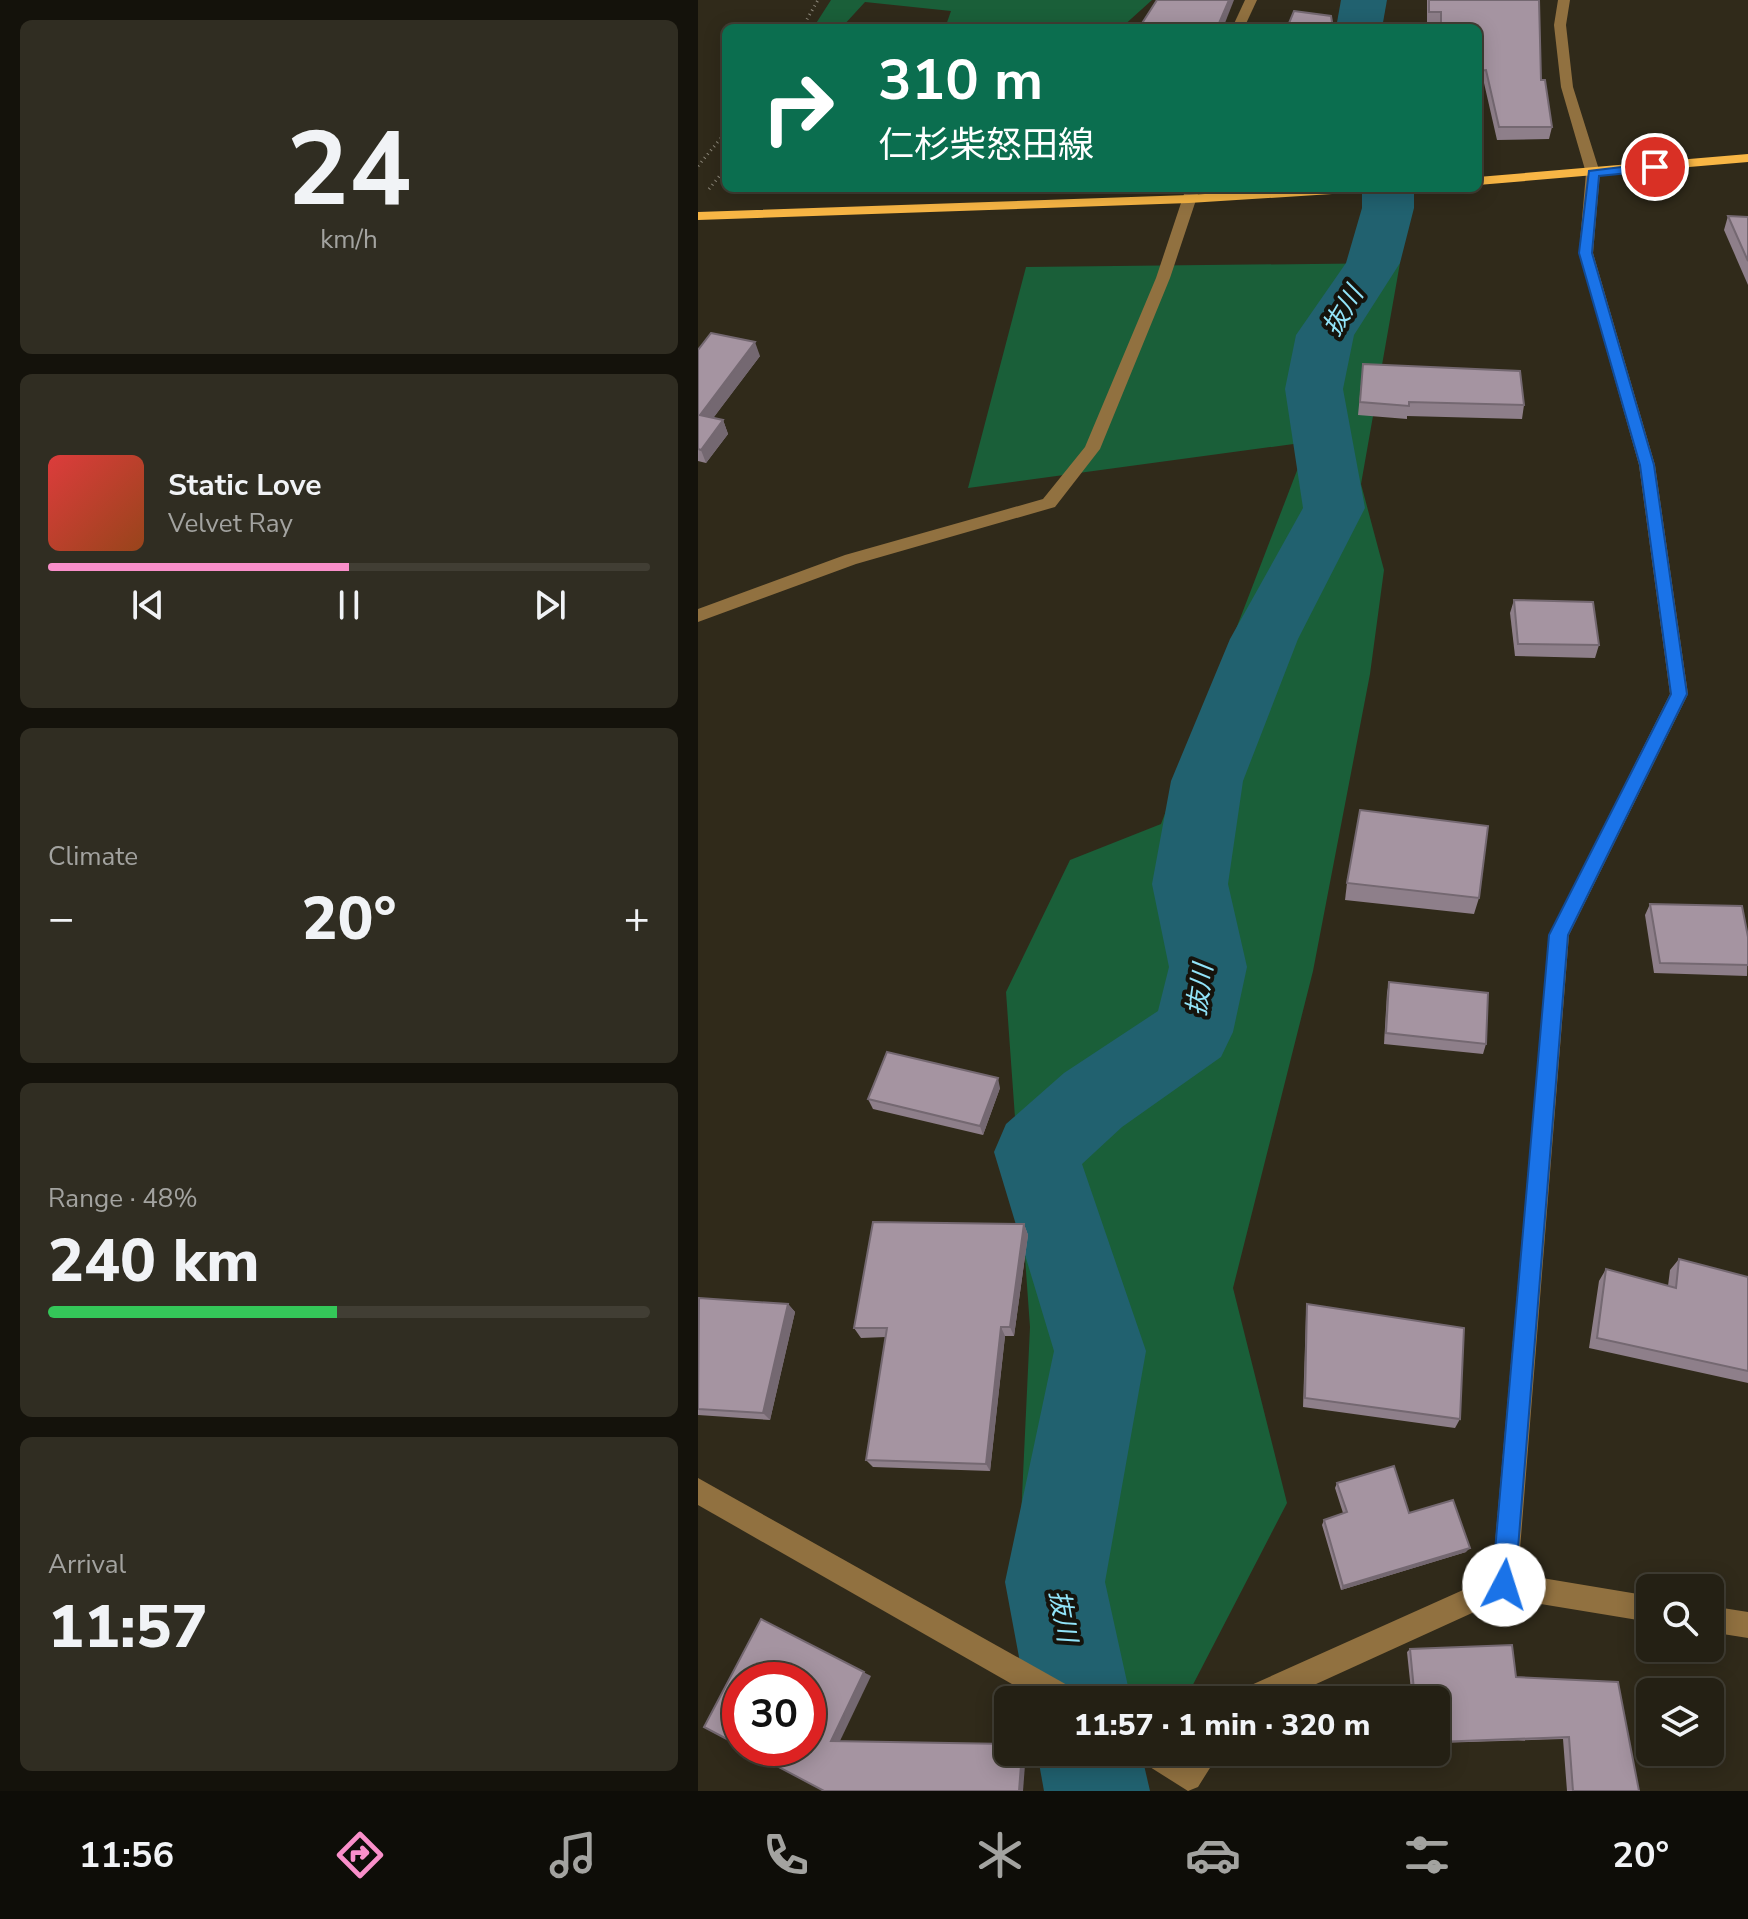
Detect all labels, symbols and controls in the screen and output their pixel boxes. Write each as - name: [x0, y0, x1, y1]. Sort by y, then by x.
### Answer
- text: 310 m: [878, 42, 1043, 119]
- icon: right: [746, 56, 850, 160]
- text: 24: [287, 99, 411, 241]
- text: 仁杉柴怒田線: [878, 121, 1094, 170]
- pin: [1621, 133, 1689, 201]
- icon: arrive: [1633, 145, 1677, 189]
- text: km/h: [320, 222, 378, 257]
- water label: 抜川: [1315, 277, 1373, 342]
- text: Static Love: [168, 465, 322, 506]
- text: Velvet Ray: [168, 506, 293, 541]
- icon: previous: [126, 583, 170, 627]
- icon: pause: [327, 583, 371, 627]
- icon: next: [528, 583, 572, 627]
- text: Climate: [48, 839, 138, 874]
- text: 20°: [301, 878, 397, 960]
- text: −: [48, 889, 74, 949]
- text: +: [624, 889, 650, 949]
- water label: 抜川: [1179, 959, 1221, 1018]
- text: Range · 48%: [48, 1181, 198, 1216]
- text: 240 km: [48, 1220, 260, 1302]
- position arrow: [1462, 1543, 1546, 1627]
- text: Arrival: [48, 1547, 126, 1582]
- map controls: [1636, 1574, 1724, 1766]
- button: search: [1636, 1574, 1724, 1662]
- text: 11:57: [48, 1586, 208, 1668]
- water label: 抜川: [1041, 1587, 1085, 1648]
- speed limit sign: 30: [722, 1662, 826, 1766]
- button: layers: [1636, 1678, 1724, 1766]
- text: 11:57 · 1 min · 320 m: [1074, 1705, 1370, 1746]
- icon: directions: [332, 1827, 388, 1883]
- icon: music: [545, 1827, 601, 1883]
- icon: phone: [758, 1827, 814, 1883]
- icon: climate: [972, 1827, 1028, 1883]
- icon: car: [1185, 1827, 1241, 1883]
- icon: filters: [1399, 1827, 1455, 1883]
- text: 11:56: [79, 1831, 174, 1880]
- text: 20°: [1612, 1831, 1669, 1880]

